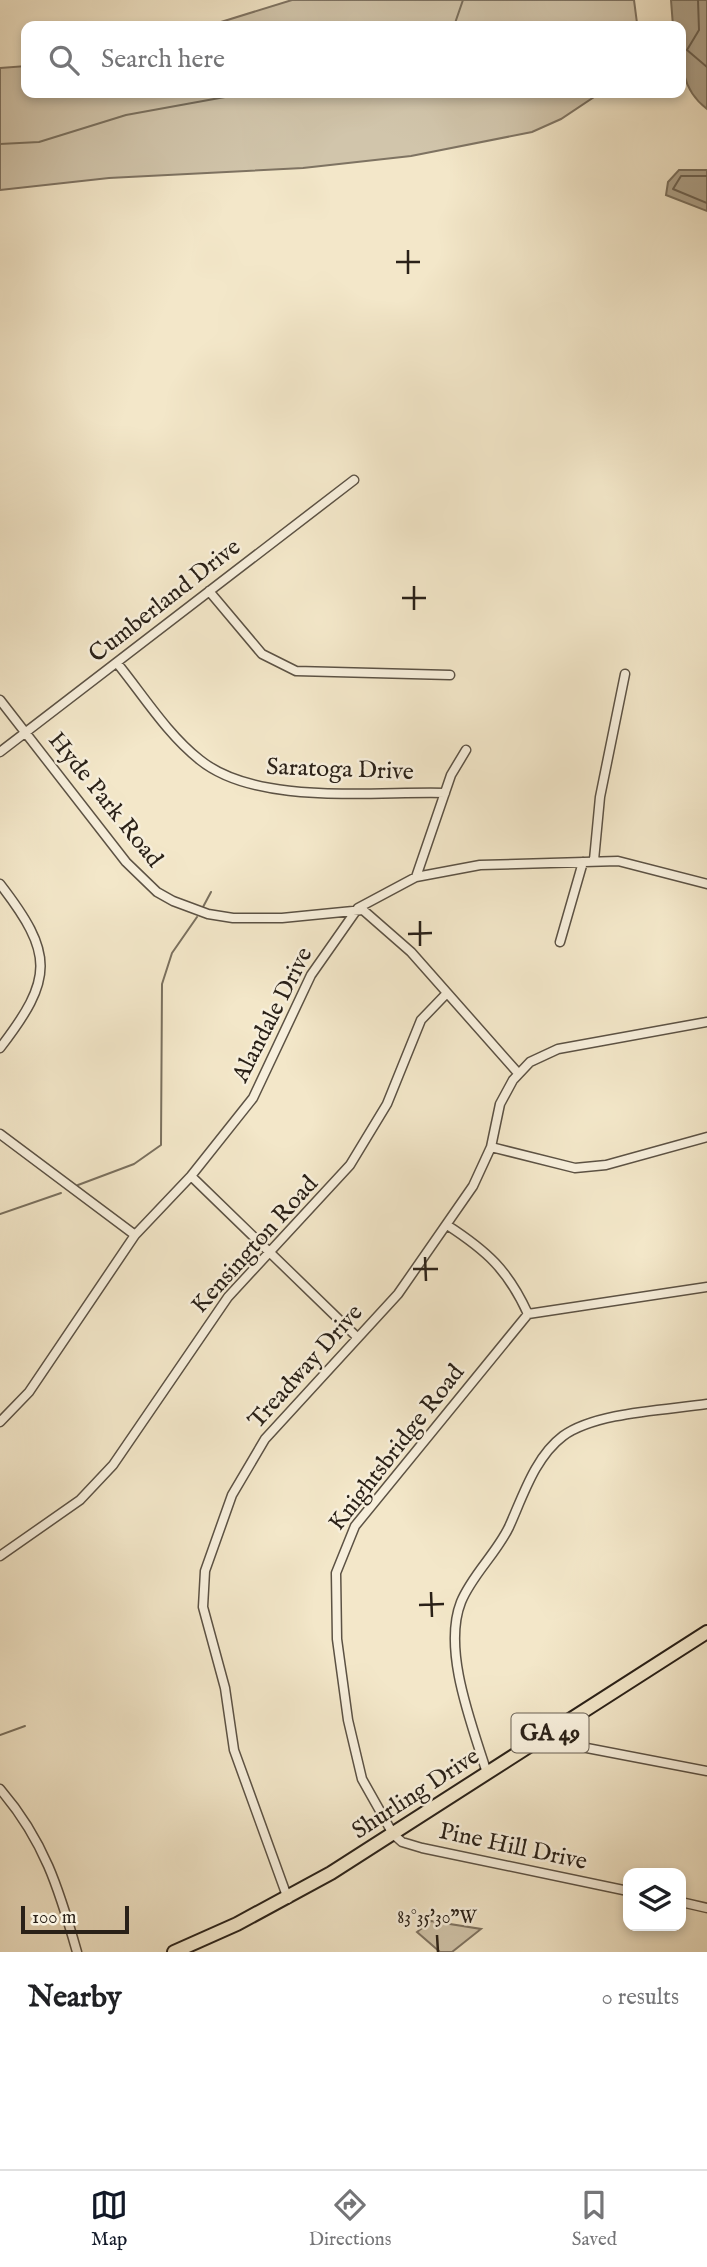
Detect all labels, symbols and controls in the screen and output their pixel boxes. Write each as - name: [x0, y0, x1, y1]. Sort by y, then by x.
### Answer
- search box: [21, 21, 686, 98]
- icon: search: [45, 41, 83, 79]
- text: Search here: [101, 43, 225, 76]
- street label: Cumberland Drive: [83, 532, 247, 670]
- street label: Hyde Park Road: [41, 726, 169, 874]
- street label: Saratoga Drive: [266, 752, 414, 788]
- street label: Alandale Drive: [225, 942, 320, 1089]
- street label: Kensington Road: [185, 1169, 325, 1320]
- street label: Treadway Drive: [242, 1298, 370, 1436]
- street label: Knightsbridge Road: [322, 1358, 472, 1538]
- road number: GA 49: [512, 1714, 588, 1752]
- street label: Shurling Drive: [346, 1741, 486, 1847]
- street label: Pine Hill Drive: [436, 1816, 590, 1878]
- map controls: [623, 1868, 686, 1931]
- button: layers: [623, 1868, 686, 1931]
- scale bar: [21, 1903, 130, 1935]
- text: 100 m: [32, 1906, 76, 1930]
- text: 83°35'30"W: [397, 1907, 478, 1930]
- text: Nearby: [28, 1979, 121, 2017]
- text: 0 results: [601, 1983, 679, 2012]
- tab: Map: [90, 2186, 128, 2252]
- tab: Directions: [309, 2186, 391, 2252]
- tab: Saved: [572, 2186, 617, 2252]

